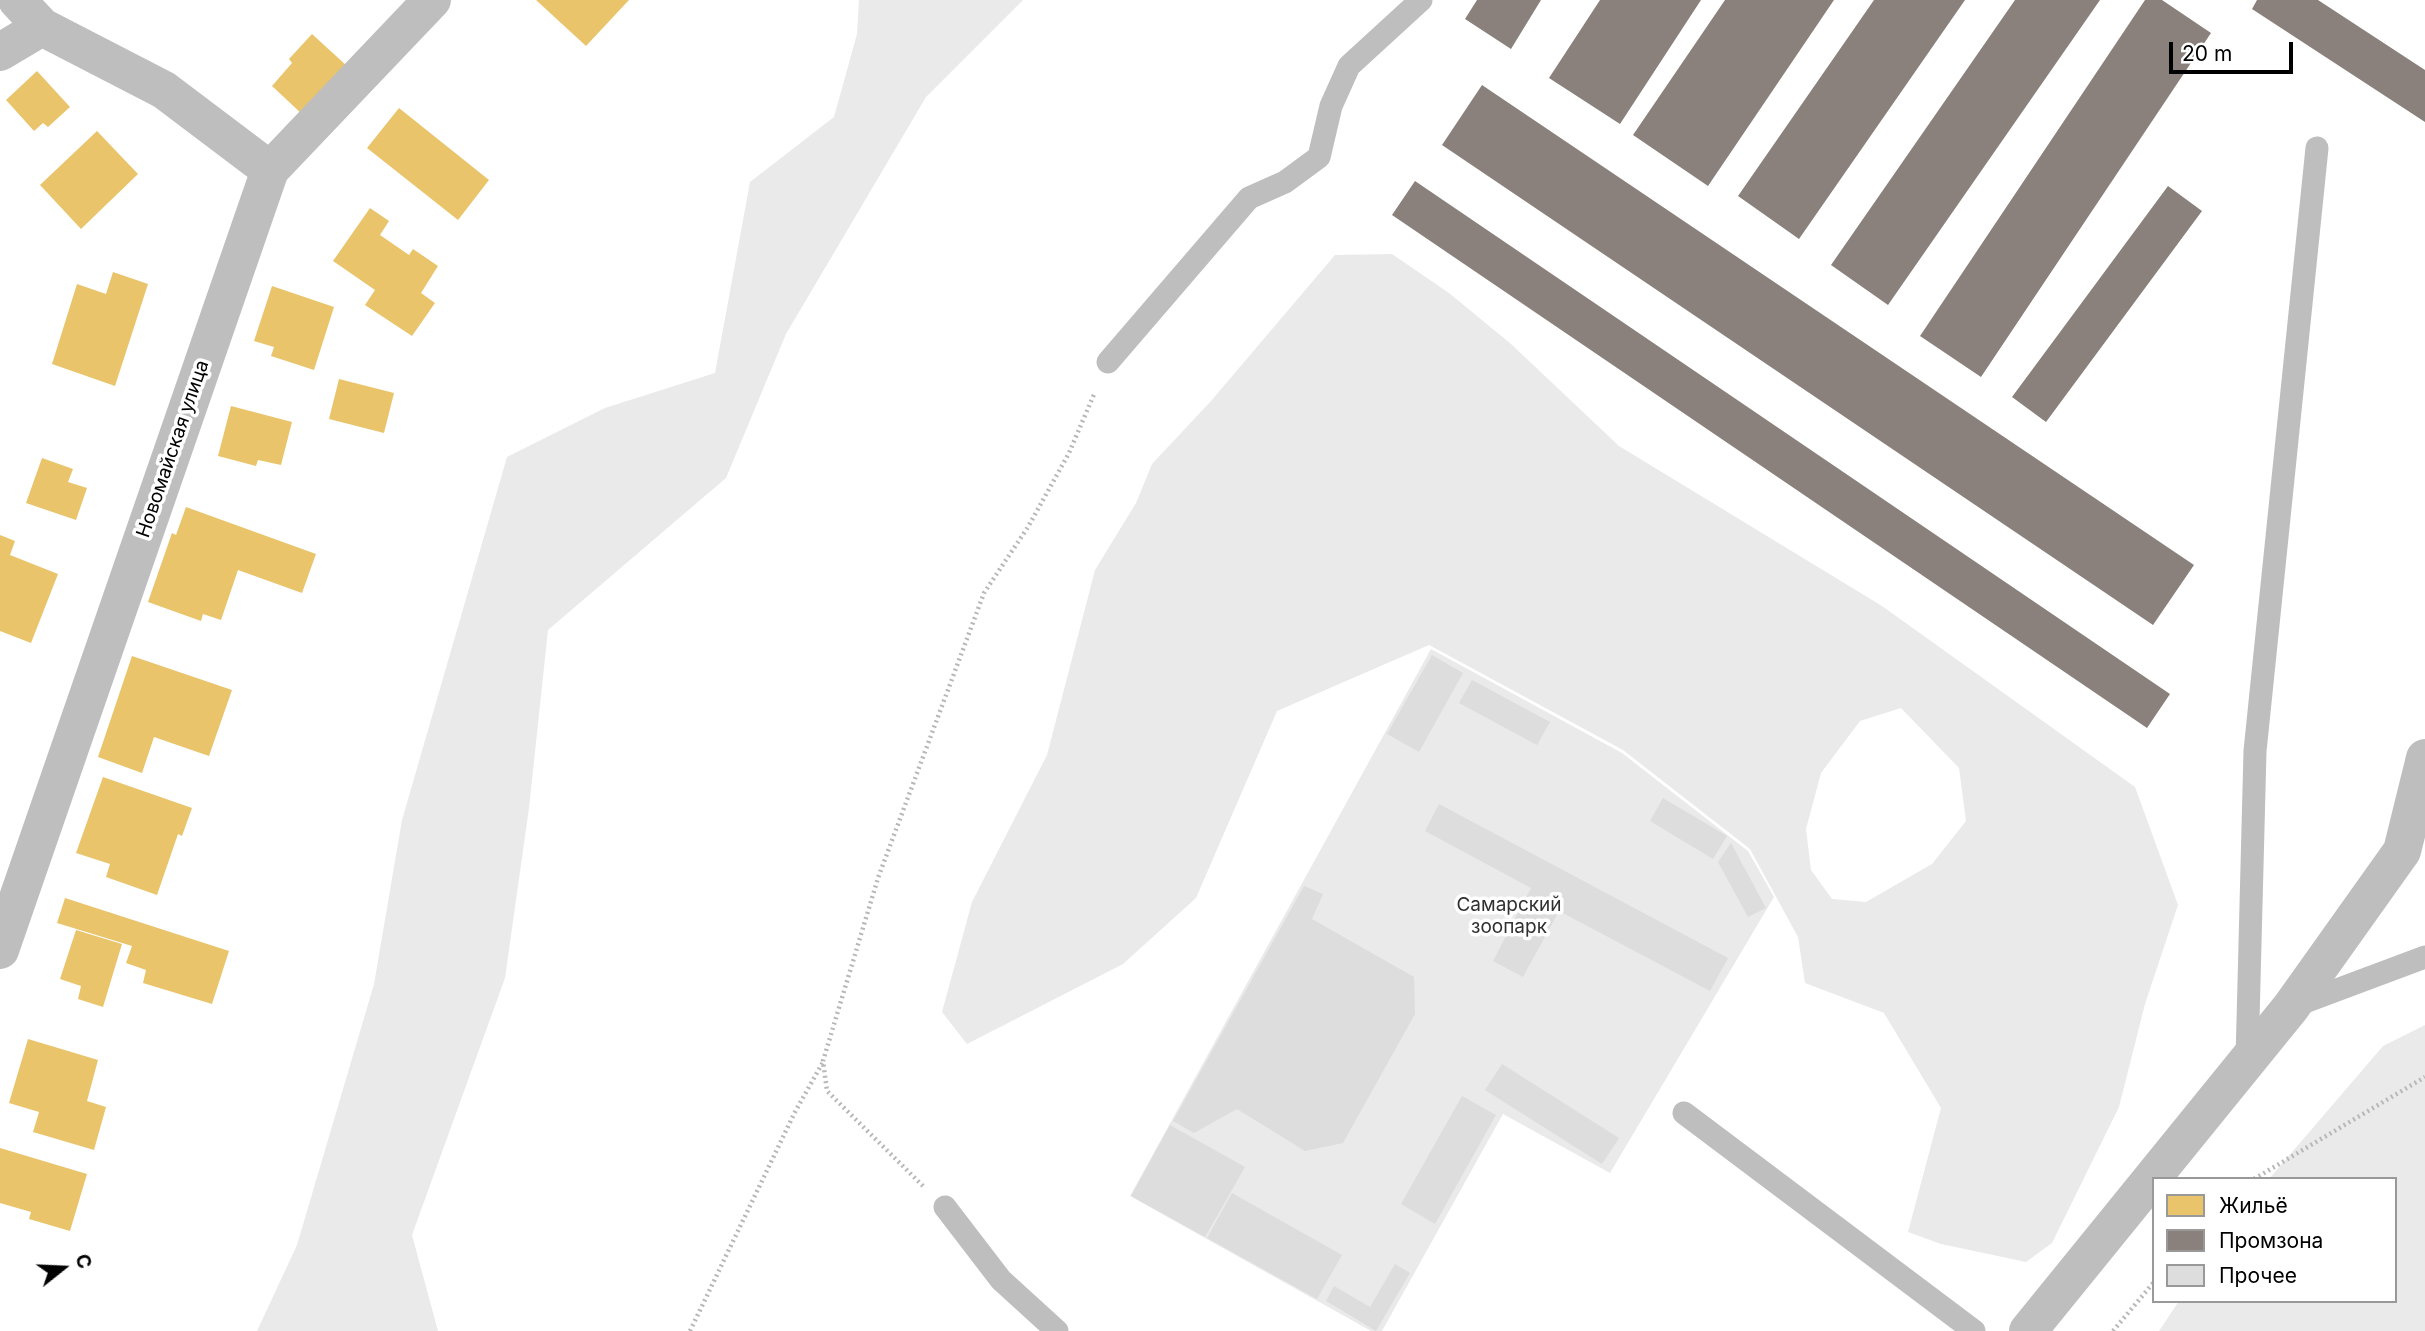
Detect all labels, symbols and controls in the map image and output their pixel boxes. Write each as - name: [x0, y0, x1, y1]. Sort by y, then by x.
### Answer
- scale bar: [2173, 28, 2297, 72]
- text: 20 m: [2182, 41, 2232, 66]
- street label: Новомайская улица: [132, 357, 214, 541]
- park label: Самарский зоопарк: [1456, 894, 1562, 938]
- legend: [2152, 1177, 2397, 1303]
- text: Жильё: [2219, 1193, 2288, 1218]
- text: Промзона: [2219, 1228, 2323, 1253]
- north arrow: [28, 1233, 98, 1303]
- text: С: [70, 1251, 97, 1272]
- text: Прочее: [2219, 1263, 2297, 1288]

